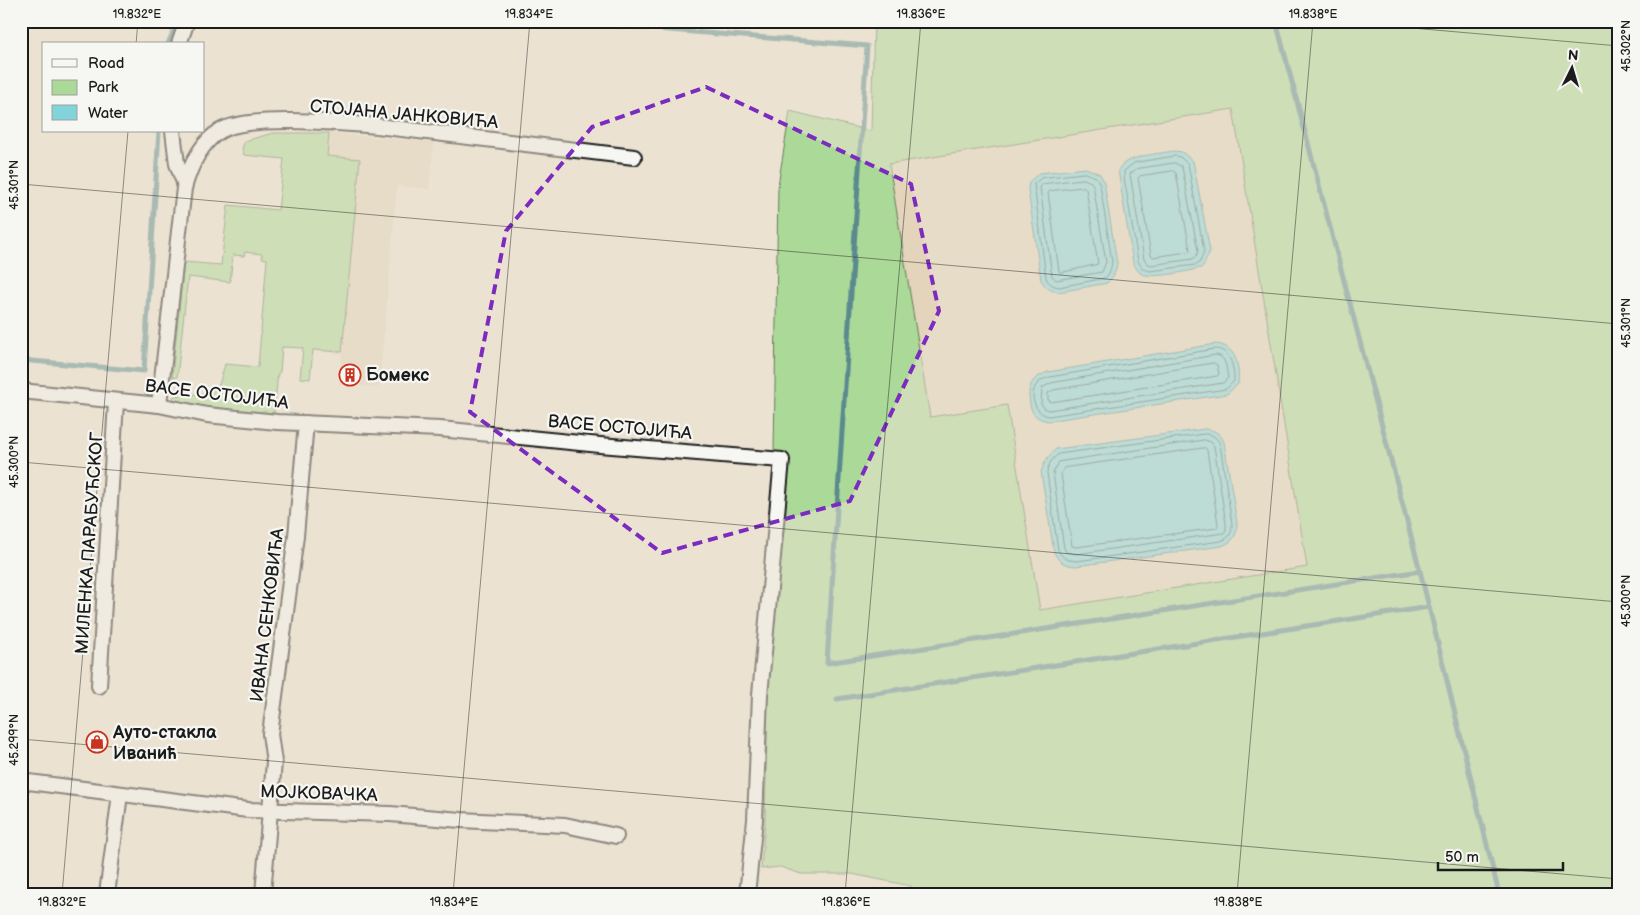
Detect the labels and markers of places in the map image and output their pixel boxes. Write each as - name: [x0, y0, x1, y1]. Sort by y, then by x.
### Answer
- building icon: Бомекс: [338, 363, 362, 387]
- place label: Бомекс: [366, 365, 429, 386]
- place label: Ауто-стакла Иванић: [112, 722, 217, 764]
- shop icon: Ауто-стакла Иванић: [85, 730, 109, 754]

